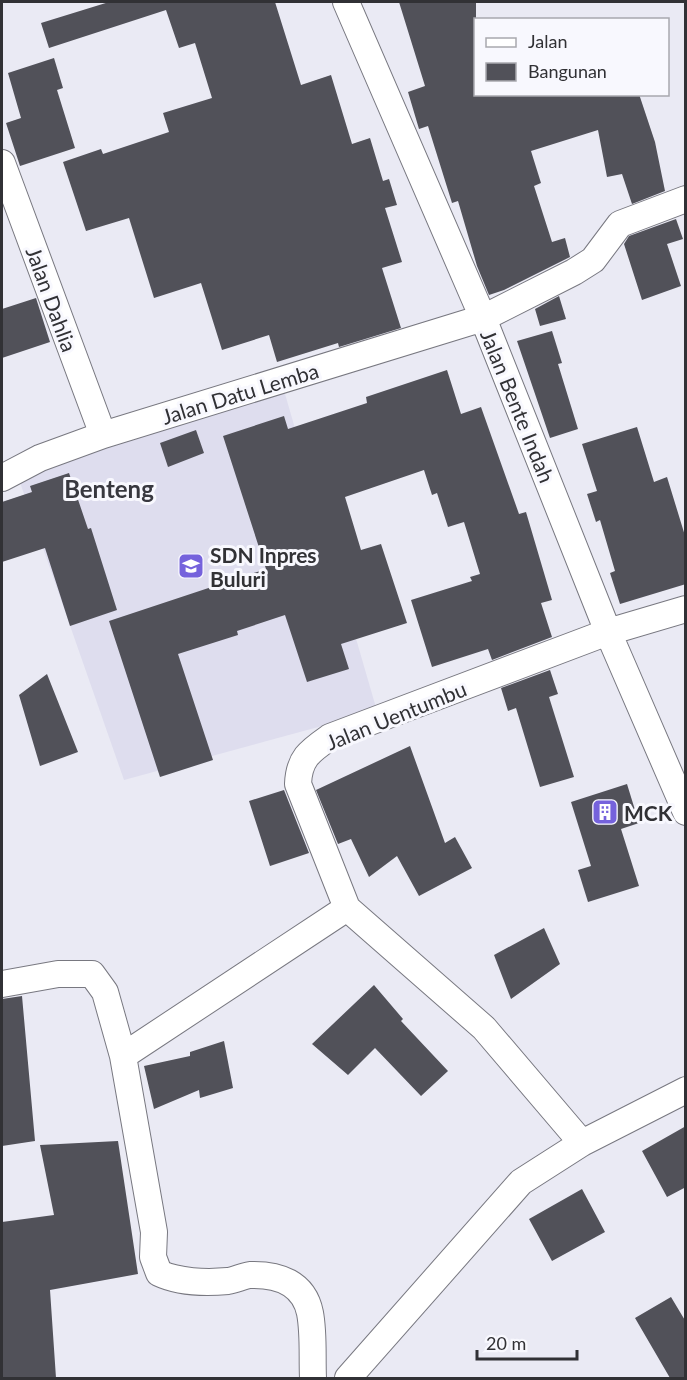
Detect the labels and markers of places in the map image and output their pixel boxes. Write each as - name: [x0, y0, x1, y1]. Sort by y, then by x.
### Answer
- place label: SDN Inpres Buluri: [210, 542, 317, 591]
- school or university icon: SDN Inpres Buluri: [176, 551, 206, 581]
- building icon: MCK: [590, 797, 620, 827]
- place label: MCK: [624, 800, 673, 825]

